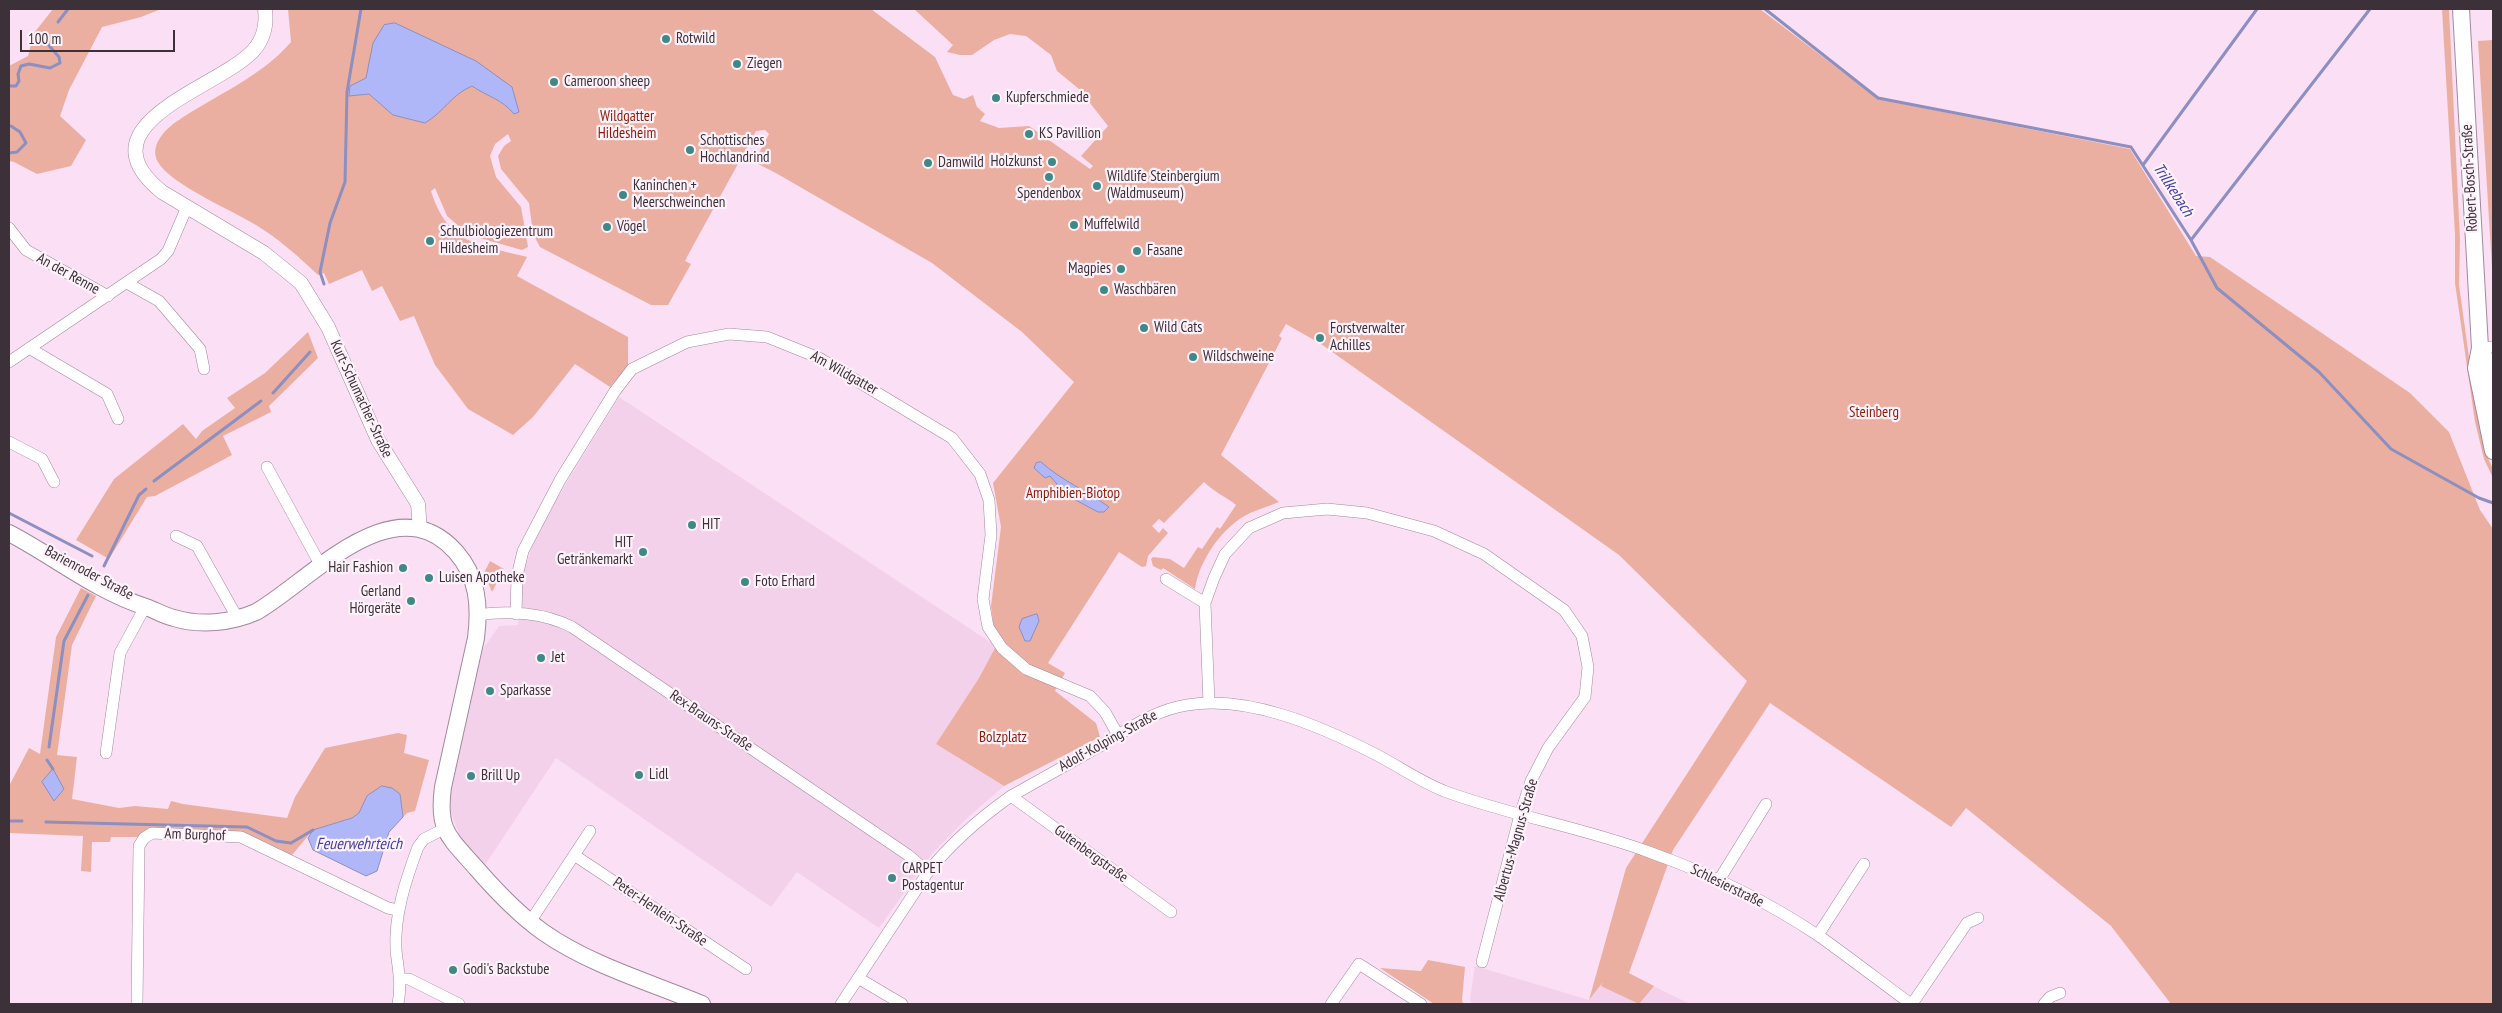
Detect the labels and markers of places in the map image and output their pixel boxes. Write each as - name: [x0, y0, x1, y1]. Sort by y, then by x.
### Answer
- place label: Rotwild: [676, 30, 715, 48]
- marker: Rotwild: [660, 33, 672, 45]
- place label: Ziegen: [747, 55, 782, 73]
- marker: Ziegen: [731, 58, 743, 70]
- place label: Cameroon sheep: [564, 73, 650, 91]
- marker: Cameroon sheep: [548, 76, 560, 88]
- place label: Kupferschmiede: [1006, 89, 1089, 107]
- marker: Kupferschmiede: [990, 92, 1002, 104]
- place label: KS Pavillion: [1039, 125, 1101, 143]
- marker: KS Pavillion: [1023, 128, 1035, 140]
- place label: Schottisches Hochlandrind: [700, 132, 769, 167]
- marker: Schottisches Hochlandrind: [684, 144, 696, 156]
- place label: Holzkunst: [990, 153, 1042, 171]
- place label: Damwild: [938, 154, 984, 172]
- marker: Holzkunst: [1046, 156, 1058, 168]
- marker: Damwild: [922, 157, 934, 169]
- place label: Wildlife Steinbergium (Waldmuseum): [1107, 168, 1219, 203]
- marker: Spendenbox: [1043, 171, 1055, 183]
- place label: Kaninchen + Meerschweinchen: [633, 177, 725, 212]
- marker: Wildlife Steinbergium (Waldmuseum): [1091, 180, 1103, 192]
- place label: Spendenbox: [1017, 185, 1081, 203]
- marker: Kaninchen + Meerschweinchen: [617, 189, 629, 201]
- place label: Muffelwild: [1084, 216, 1139, 234]
- place label: Vögel: [617, 218, 646, 236]
- marker: Muffelwild: [1068, 219, 1080, 231]
- marker: Vögel: [601, 221, 613, 233]
- place label: Schulbiologiezentrum Hildesheim: [440, 223, 553, 258]
- marker: Schulbiologiezentrum Hildesheim: [424, 235, 436, 247]
- place label: Fasane: [1147, 242, 1183, 260]
- marker: Fasane: [1131, 245, 1143, 257]
- place label: Magpies: [1068, 260, 1111, 278]
- marker: Magpies: [1115, 263, 1127, 275]
- place label: Waschbären: [1114, 281, 1176, 299]
- marker: Waschbären: [1098, 284, 1110, 296]
- place label: Wild Cats: [1154, 319, 1202, 337]
- place label: Forstverwalter Achilles: [1330, 320, 1405, 355]
- marker: Wild Cats: [1138, 322, 1150, 334]
- marker: Forstverwalter Achilles: [1314, 332, 1326, 344]
- place label: Wildschweine: [1203, 348, 1274, 366]
- marker: Wildschweine: [1187, 351, 1199, 363]
- place label: HIT: [702, 516, 720, 534]
- marker: HIT: [686, 519, 698, 531]
- place label: HIT Getränkemarkt: [557, 534, 633, 569]
- marker: HIT Getränkemarkt: [637, 546, 649, 558]
- place label: Hair Fashion: [328, 559, 393, 577]
- marker: Hair Fashion: [397, 562, 409, 574]
- place label: Luisen Apotheke: [439, 569, 525, 587]
- marker: Luisen Apotheke: [423, 572, 435, 584]
- place label: Foto Erhard: [755, 573, 815, 591]
- marker: Foto Erhard: [739, 576, 751, 588]
- place label: Gerland Hörgeräte: [349, 583, 401, 618]
- marker: Gerland Hörgeräte: [405, 595, 417, 607]
- place label: Jet: [551, 649, 565, 667]
- marker: Jet: [535, 652, 547, 664]
- place label: Sparkasse: [500, 682, 551, 700]
- marker: Sparkasse: [484, 685, 496, 697]
- place label: Lidl: [649, 766, 668, 784]
- place label: Brill Up: [481, 767, 520, 785]
- marker: Lidl: [633, 769, 645, 781]
- marker: Brill Up: [465, 770, 477, 782]
- place label: CARPET Postagentur: [902, 860, 964, 895]
- marker: CARPET Postagentur: [886, 872, 898, 884]
- place label: Godi's Backstube: [463, 961, 549, 979]
- marker: Godi's Backstube: [447, 964, 459, 976]

